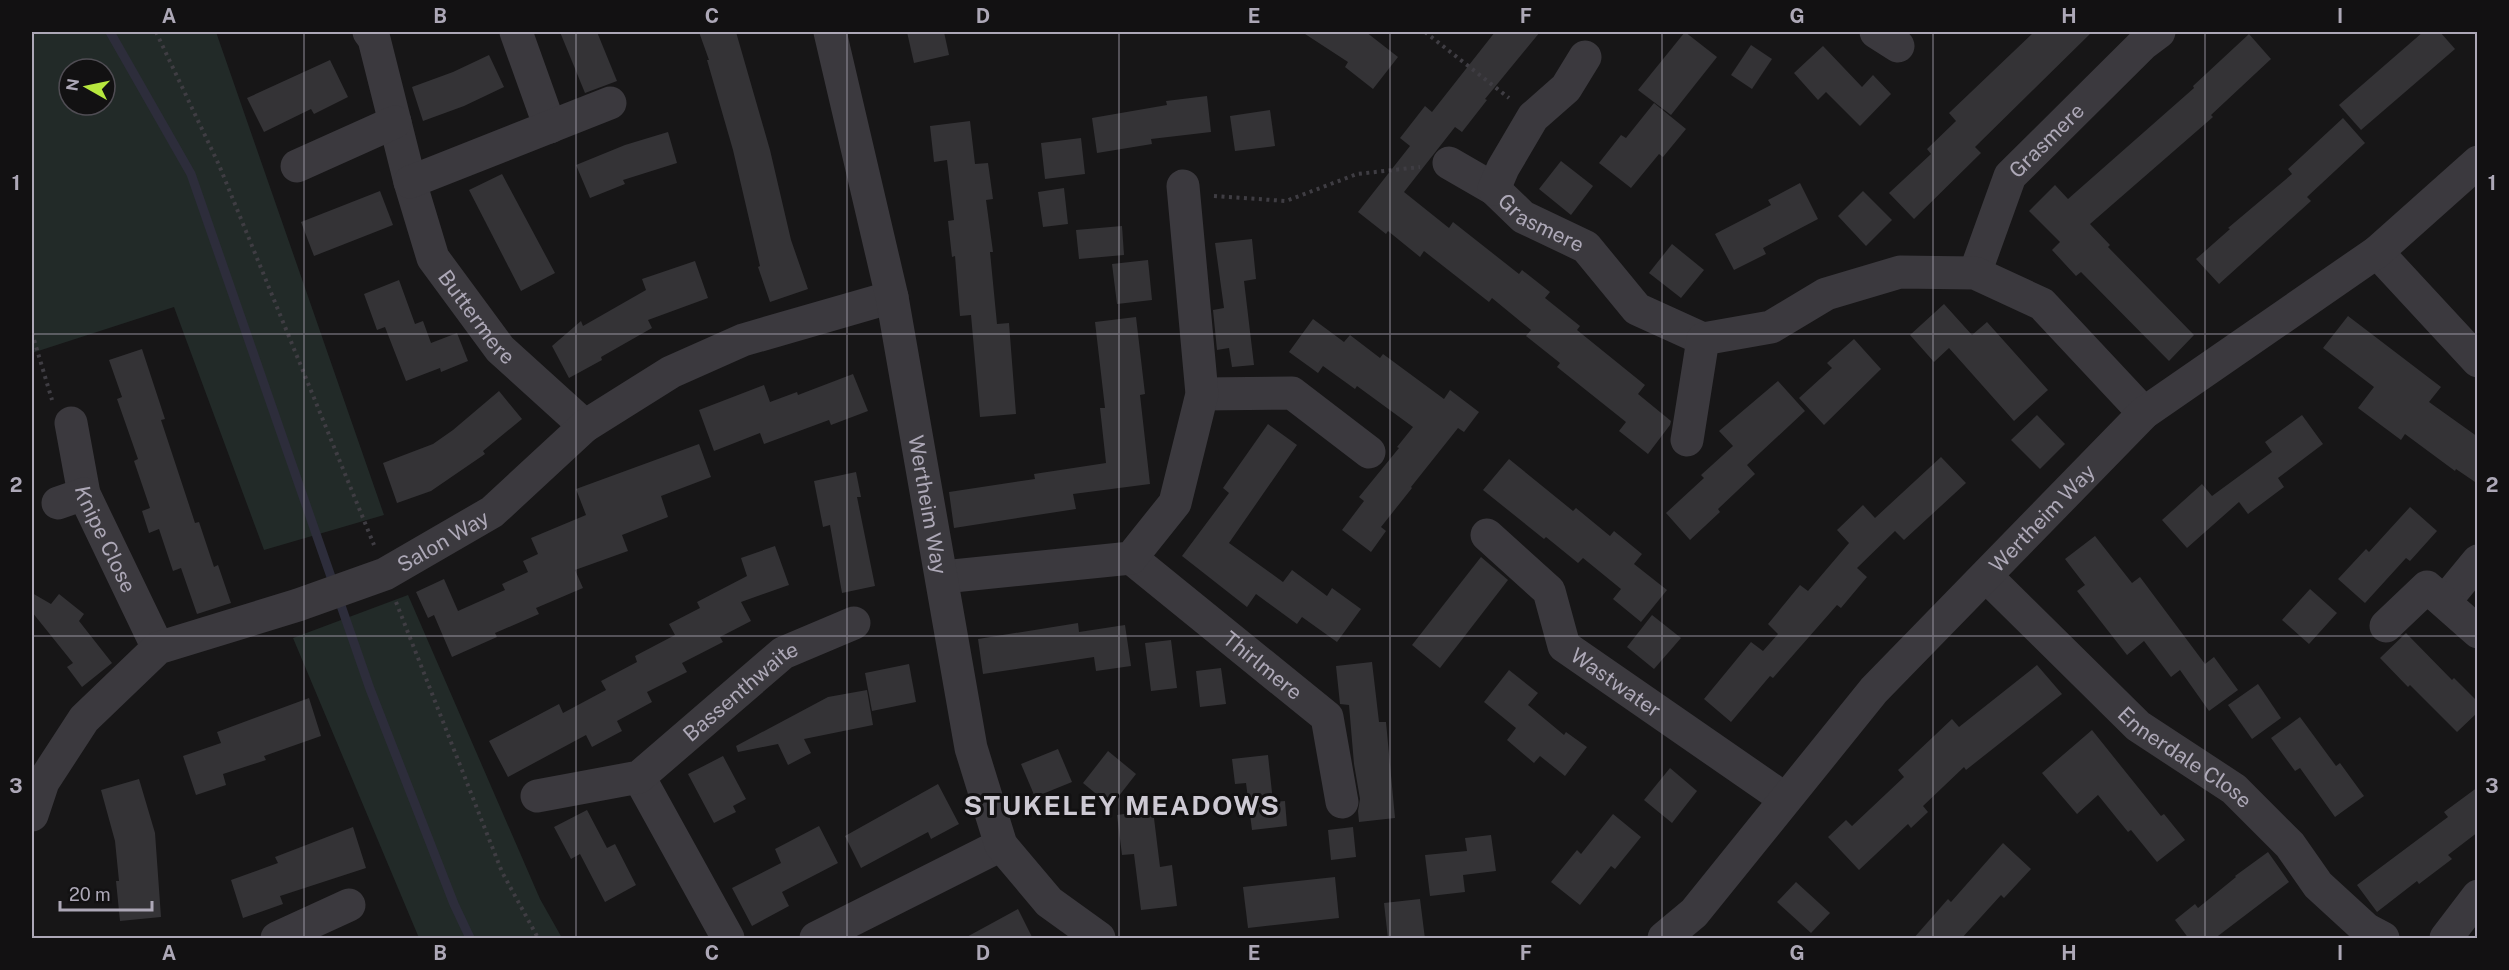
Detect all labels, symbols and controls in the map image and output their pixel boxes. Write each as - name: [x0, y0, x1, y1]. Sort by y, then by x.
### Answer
- text: A: [162, 4, 176, 28]
- text: B: [433, 4, 447, 28]
- text: C: [705, 4, 719, 28]
- text: D: [976, 4, 990, 28]
- text: E: [1248, 4, 1260, 28]
- text: F: [1520, 4, 1532, 28]
- text: G: [1789, 4, 1805, 28]
- text: H: [2061, 4, 2077, 28]
- text: I: [2337, 4, 2343, 28]
- north arrow: [57, 57, 117, 117]
- text: N: [62, 77, 83, 92]
- street label: Grasmere: [2003, 98, 2089, 183]
- text: 1: [12, 171, 20, 195]
- text: 1: [2488, 171, 2496, 195]
- street label: Grasmere: [1493, 188, 1588, 257]
- street label: Buttermere: [433, 265, 520, 369]
- street label: Wertheim Way: [904, 433, 953, 576]
- street label: Wertheim Way: [1984, 459, 2100, 577]
- text: 2: [10, 473, 22, 497]
- text: 2: [2486, 473, 2498, 497]
- street label: Knipe Close: [70, 484, 142, 597]
- street label: Salon Way: [392, 504, 493, 577]
- street label: Thirlmere: [1218, 626, 1308, 705]
- street label: Bassenthwaite: [678, 636, 801, 746]
- street label: Wastwater: [1566, 642, 1666, 722]
- street label: Ennerdale Close: [2113, 701, 2258, 813]
- text: 3: [9, 774, 23, 798]
- text: 3: [2485, 774, 2499, 798]
- district label: STUKELEY MEADOWS: [963, 789, 1281, 821]
- scale bar: [60, 874, 152, 912]
- text: 20 m: [69, 884, 111, 905]
- text: A: [162, 941, 176, 965]
- text: B: [433, 941, 447, 965]
- text: C: [705, 941, 719, 965]
- text: D: [976, 941, 990, 965]
- text: E: [1248, 941, 1260, 965]
- text: F: [1520, 941, 1532, 965]
- text: G: [1789, 941, 1805, 965]
- text: H: [2061, 941, 2077, 965]
- text: I: [2337, 941, 2343, 965]

